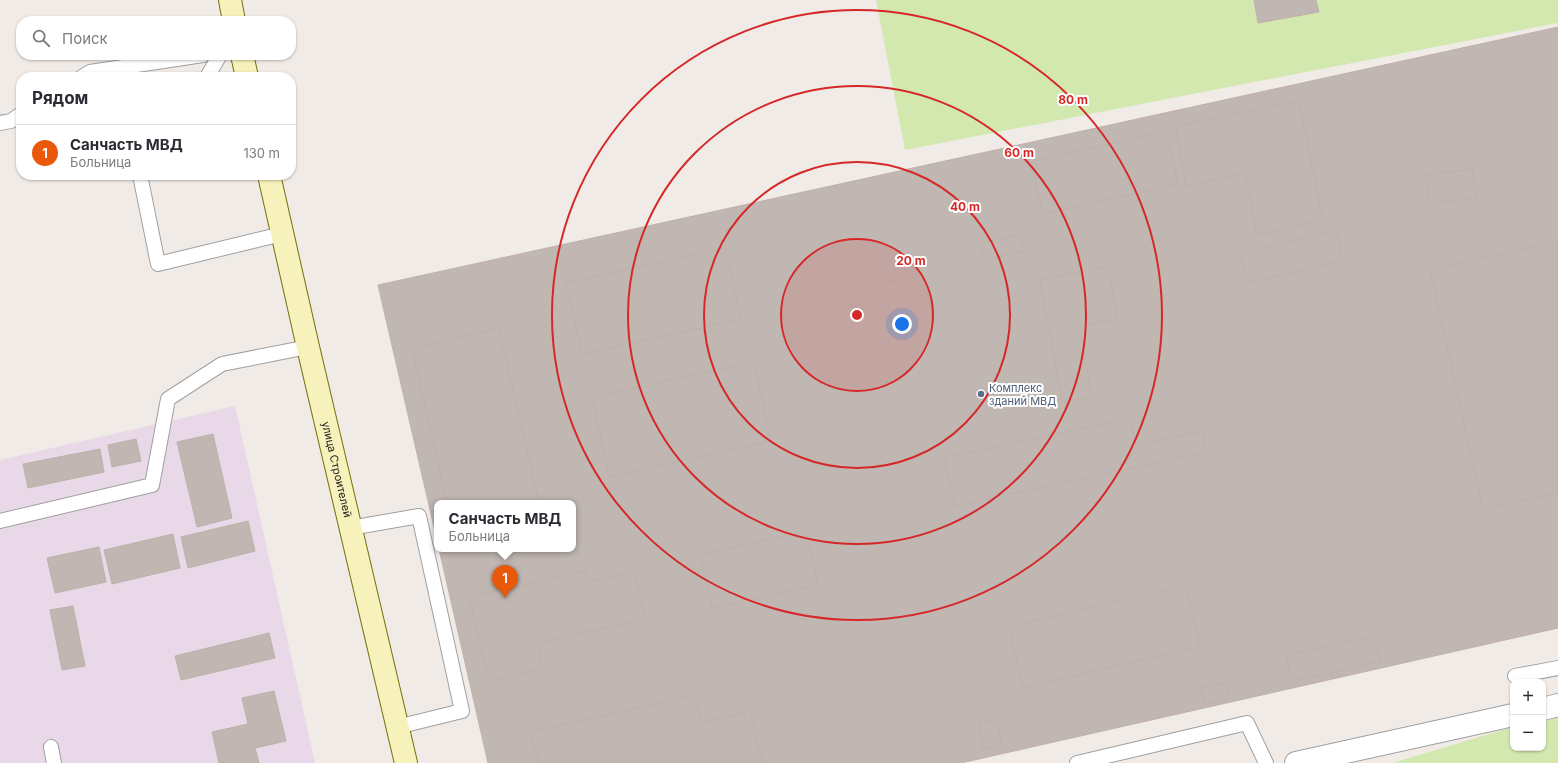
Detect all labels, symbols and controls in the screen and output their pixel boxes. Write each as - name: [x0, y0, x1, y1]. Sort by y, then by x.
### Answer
- search box: [16, 16, 296, 60]
- icon: search: [30, 27, 52, 49]
- text: Поиск: [62, 29, 108, 48]
- text: Рядом: [32, 88, 88, 108]
- text: 80 m: [1058, 92, 1088, 107]
- text: Санчасть МВД: [70, 135, 183, 154]
- text: 1: [42, 145, 48, 161]
- text: 130 m: [243, 145, 280, 161]
- text: 60 m: [1004, 145, 1034, 160]
- text: Больница: [70, 154, 131, 170]
- text: 40 m: [950, 199, 980, 214]
- text: 20 m: [896, 253, 926, 268]
- centre of rings: [850, 308, 864, 322]
- your location: [892, 314, 912, 334]
- place label: Комплекс зданий МВД: [989, 381, 1056, 408]
- marker: Комплекс зданий МВД: [976, 389, 986, 399]
- street label: улица Строителей: [319, 420, 355, 519]
- popup: [434, 500, 576, 552]
- text: Санчасть МВД: [449, 509, 561, 528]
- text: Больница: [449, 528, 510, 544]
- pin: 1: [492, 565, 518, 598]
- map controls: [1510, 679, 1546, 751]
- button: +: [1510, 679, 1546, 715]
- button: −: [1510, 715, 1546, 751]

